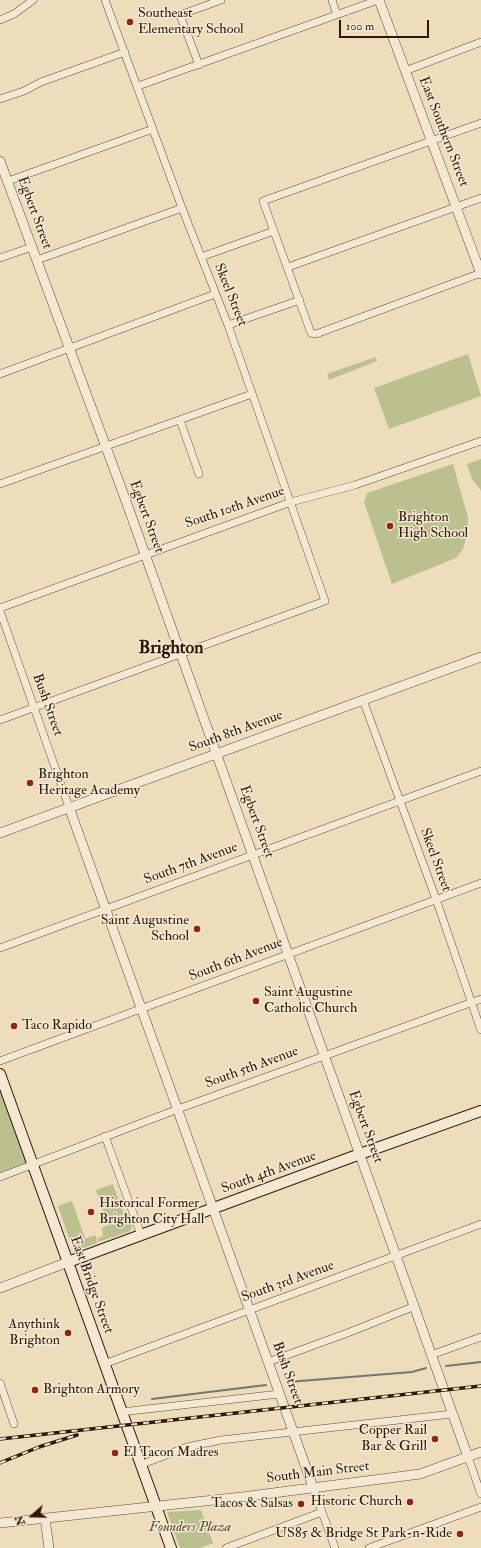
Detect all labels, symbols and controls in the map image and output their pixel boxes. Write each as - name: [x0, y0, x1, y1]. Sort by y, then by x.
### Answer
- place label: Southeast Elementary School: [138, 6, 244, 38]
- scale bar: [341, 12, 431, 38]
- marker: Southeast Elementary School: [125, 17, 135, 27]
- text: 100 m: [346, 19, 374, 34]
- street label: East Southern Street: [414, 75, 472, 189]
- street label: Egbert Street: [13, 174, 55, 252]
- street label: Skeel Street: [210, 261, 250, 329]
- street label: Egbert Street: [125, 478, 167, 556]
- street label: South 10th Avenue: [183, 483, 287, 533]
- place label: Brighton High School: [398, 510, 468, 542]
- marker: Brighton High School: [385, 521, 395, 531]
- district label: Brighton: [138, 638, 204, 660]
- street label: Bush Street: [28, 671, 66, 739]
- street label: South 8th Avenue: [187, 707, 285, 757]
- place label: Brighton Heritage Academy: [38, 767, 140, 800]
- marker: Brighton Heritage Academy: [25, 778, 35, 788]
- street label: Egbert Street: [235, 783, 277, 861]
- street label: Skeel Street: [416, 826, 454, 894]
- street label: South 7th Avenue: [142, 839, 240, 889]
- place label: Saint Augustine School: [101, 913, 189, 946]
- marker: Saint Augustine School: [192, 924, 202, 934]
- street label: South 6th Avenue: [187, 934, 285, 986]
- place label: Saint Augustine Catholic Church: [264, 985, 357, 1018]
- marker: Saint Augustine Catholic Church: [251, 996, 261, 1006]
- place label: Taco Rapido: [22, 1018, 92, 1034]
- marker: Taco Rapido: [9, 1021, 19, 1031]
- street label: South 5th Avenue: [203, 1043, 301, 1093]
- street label: Egbert Street: [344, 1088, 386, 1166]
- street label: South 4th Avenue: [219, 1148, 319, 1198]
- place label: Historical Former Brighton City Hall: [99, 1196, 204, 1228]
- marker: Historical Former Brighton City Hall: [86, 1207, 96, 1217]
- street label: East Bridge Street: [66, 1234, 116, 1336]
- street label: South 3rd Avenue: [239, 1257, 337, 1307]
- place label: Anythink Brighton: [8, 1317, 60, 1350]
- marker: Anythink Brighton: [63, 1328, 73, 1338]
- street label: Bush Street: [268, 1339, 306, 1407]
- place label: Brighton Armory: [43, 1382, 140, 1398]
- marker: Brighton Armory: [30, 1385, 40, 1395]
- place label: Copper Rail Bar & Grill: [359, 1423, 427, 1456]
- marker: Copper Rail Bar & Grill: [430, 1434, 440, 1444]
- place label: El Tacon Madres: [123, 1445, 219, 1461]
- marker: El Tacon Madres: [110, 1448, 120, 1458]
- street label: South Main Street: [266, 1458, 370, 1488]
- place label: Historic Church: [310, 1494, 402, 1510]
- north arrow: [12, 1496, 52, 1536]
- place label: Tacos & Salsas: [211, 1496, 293, 1512]
- marker: Historic Church: [405, 1497, 415, 1507]
- marker: Tacos & Salsas: [296, 1499, 306, 1509]
- text: N: [12, 1513, 28, 1527]
- park label: Founders Plaza: [149, 1520, 231, 1536]
- place label: US85 & Bridge St Park-n-Ride: [275, 1526, 452, 1542]
- marker: US85 & Bridge St Park-n-Ride: [455, 1529, 465, 1539]

